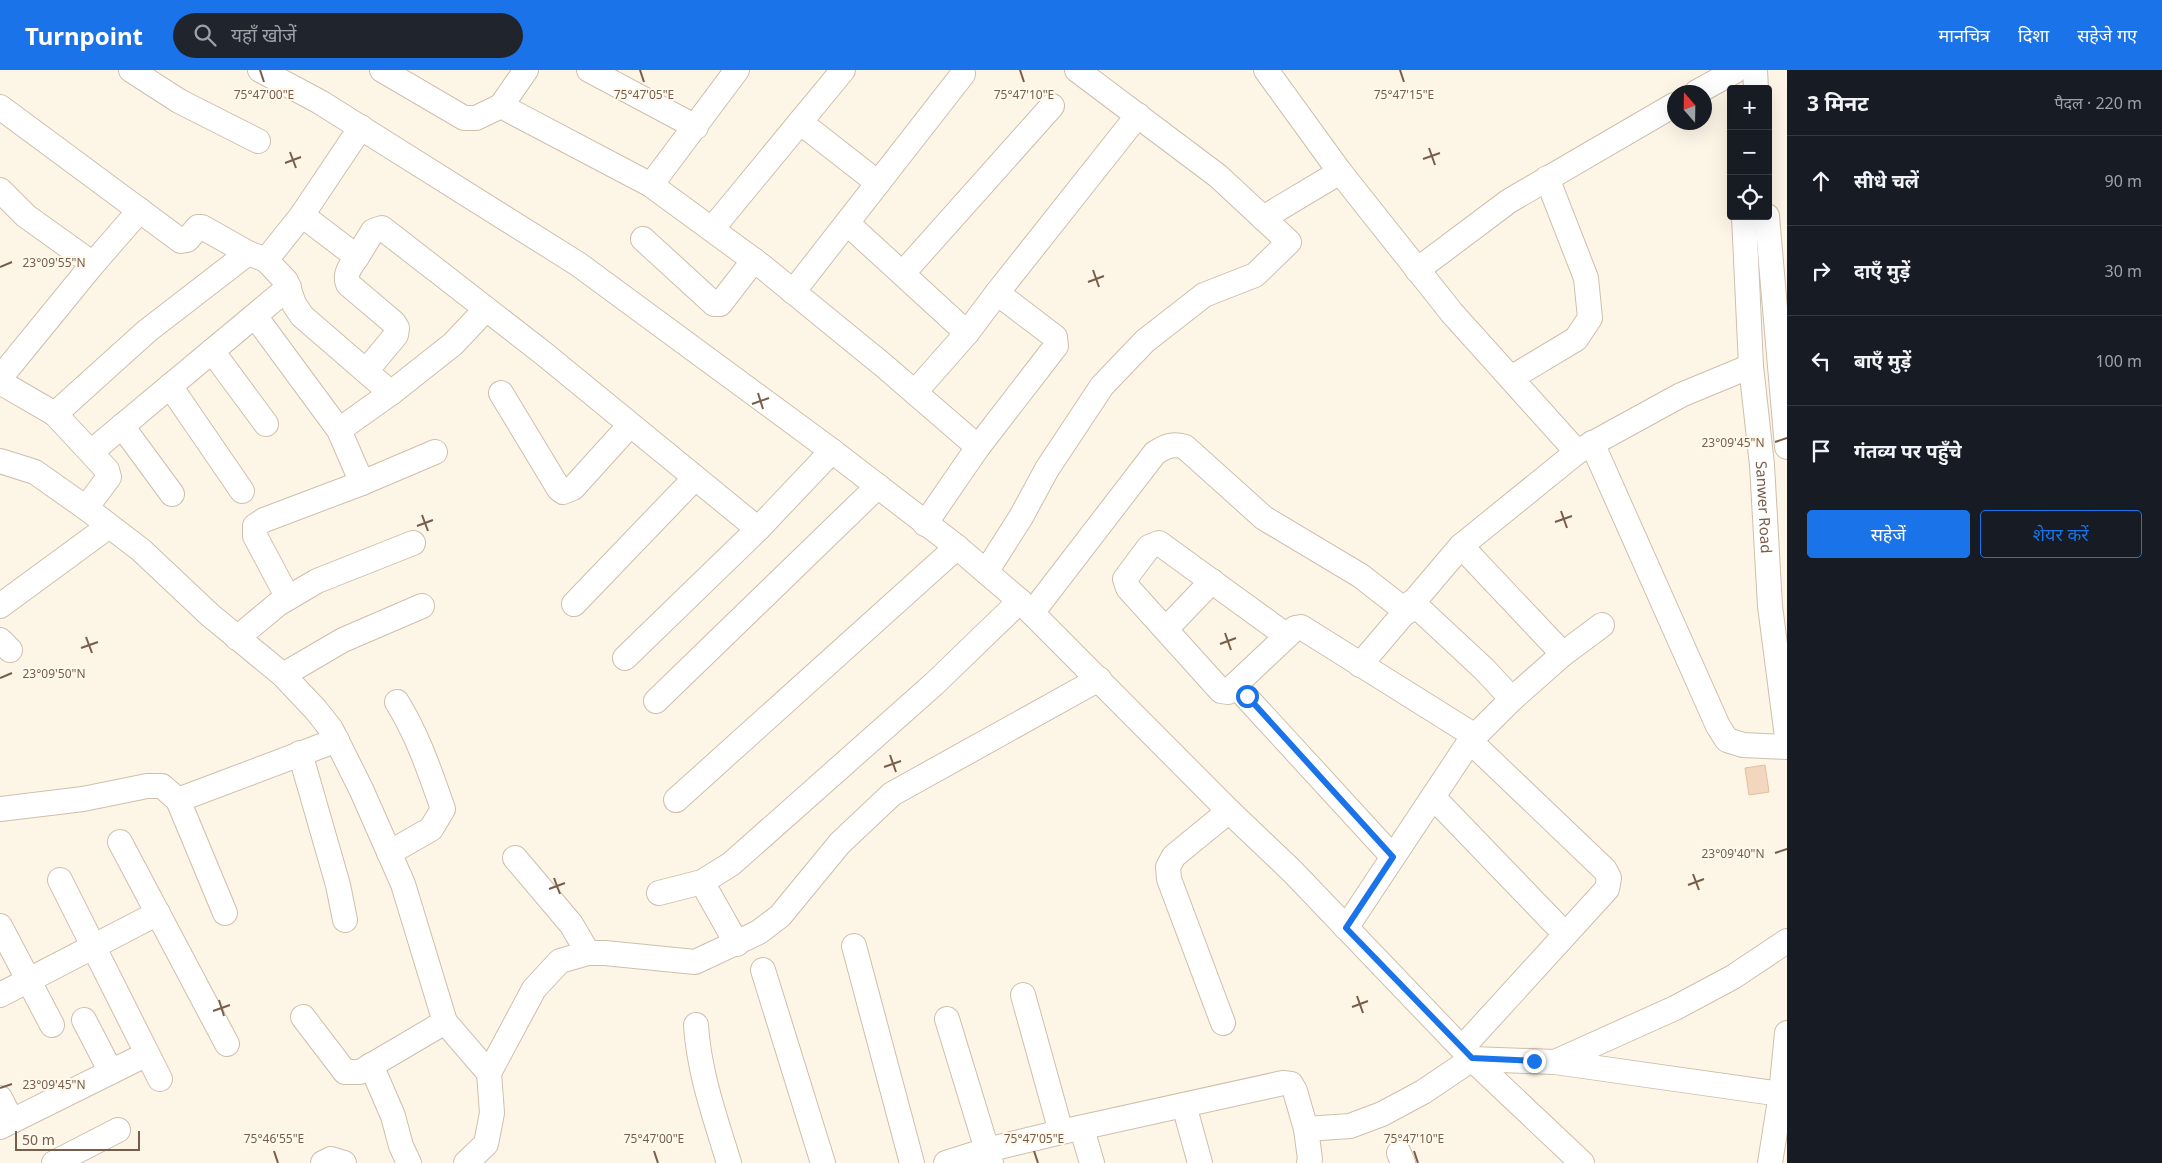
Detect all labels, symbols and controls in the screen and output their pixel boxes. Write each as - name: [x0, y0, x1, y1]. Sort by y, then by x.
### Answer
- search box: [173, 13, 523, 58]
- text: Turnpoint: [25, 19, 143, 52]
- icon: search: [191, 21, 219, 49]
- text: यहाँ खोजें: [231, 22, 296, 48]
- text: मानचित्र: [1939, 23, 1990, 47]
- text: दिशा: [2018, 23, 2049, 47]
- text: सहेजे गए: [2077, 23, 2137, 47]
- north arrow: [1667, 85, 1712, 130]
- map controls: [1727, 85, 1772, 220]
- button: +: [1727, 85, 1772, 130]
- text: 75°47'00"E: [234, 86, 294, 103]
- text: 75°47'05"E: [614, 86, 674, 103]
- text: 75°47'10"E: [994, 86, 1054, 103]
- text: 75°47'15"E: [1374, 86, 1434, 103]
- text: 3 मिनट: [1807, 89, 1869, 117]
- text: पैदल · 220 m: [2054, 92, 2142, 114]
- button: −: [1727, 130, 1772, 175]
- icon: ahead: [1807, 167, 1835, 195]
- text: सीधे चलें: [1854, 168, 1919, 194]
- text: 90 m: [2105, 170, 2142, 192]
- button: locate: [1727, 175, 1772, 220]
- text: 23°09'55"N: [22, 254, 86, 271]
- icon: right: [1807, 257, 1835, 285]
- text: दाएँ मुड़ें: [1854, 258, 1910, 284]
- text: 30 m: [2105, 260, 2142, 282]
- icon: left: [1807, 347, 1835, 375]
- text: बाएँ मुड़ें: [1854, 348, 1911, 374]
- text: 100 m: [2095, 350, 2142, 372]
- text: 23°09'45"N: [1701, 434, 1765, 451]
- icon: arrive: [1807, 437, 1835, 465]
- text: गंतव्य पर पहुँचे: [1854, 438, 1962, 464]
- street label: Sanwer Road: [1752, 460, 1777, 554]
- button: सहेजें: [1807, 510, 1970, 558]
- button: शेयर करें: [1980, 510, 2142, 558]
- text: 23°09'50"N: [22, 665, 86, 682]
- route start: [1236, 685, 1259, 708]
- text: 23°09'40"N: [1701, 845, 1765, 862]
- route end: [1523, 1050, 1546, 1073]
- text: 23°09'45"N: [22, 1076, 86, 1093]
- scale bar: [15, 1128, 140, 1151]
- text: 50 m: [22, 1130, 55, 1149]
- text: 75°46'55"E: [244, 1130, 304, 1147]
- text: 75°47'00"E: [624, 1130, 684, 1147]
- text: 75°47'05"E: [1004, 1130, 1064, 1147]
- text: 75°47'10"E: [1384, 1130, 1444, 1147]

